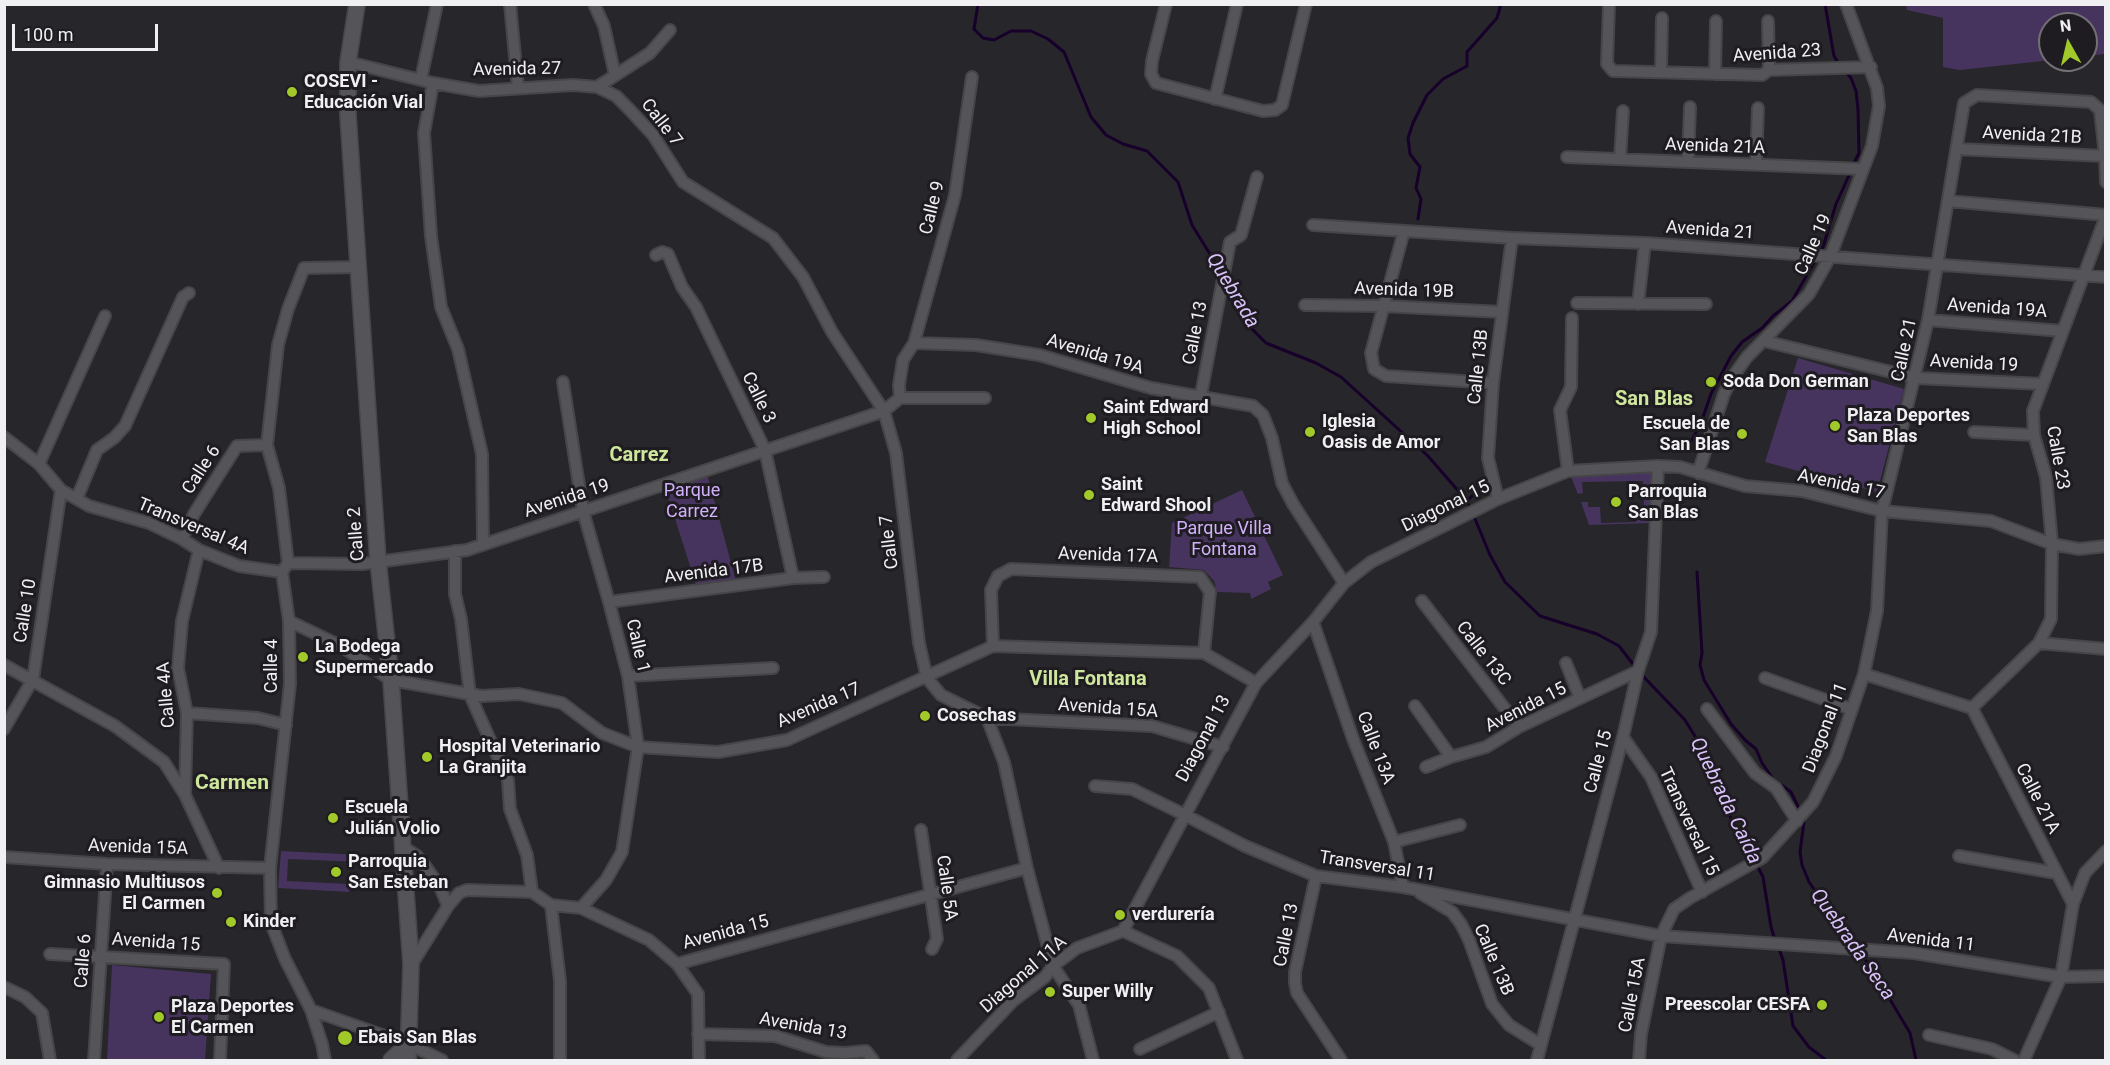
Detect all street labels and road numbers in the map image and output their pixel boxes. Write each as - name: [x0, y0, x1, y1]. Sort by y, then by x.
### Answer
- street label: Avenida 23: [1732, 40, 1822, 68]
- street label: Avenida 27: [473, 58, 561, 82]
- street label: Calle 7: [636, 95, 686, 151]
- street label: Avenida 21B: [1982, 123, 2082, 149]
- street label: Avenida 21A: [1665, 134, 1765, 160]
- street label: Calle 9: [916, 179, 950, 237]
- street label: Calle 19: [1791, 211, 1837, 279]
- street label: Avenida 21: [1665, 217, 1755, 245]
- street label: Avenida 19B: [1354, 278, 1454, 304]
- street label: Avenida 19A: [1946, 295, 2048, 323]
- street label: Calle 13: [1179, 299, 1213, 367]
- street label: Calle 21: [1888, 316, 1922, 384]
- street label: Calle 13B: [1464, 328, 1494, 406]
- street label: Avenida 19A: [1044, 330, 1146, 380]
- street label: Avenida 19: [1929, 351, 2019, 377]
- street label: Calle 3: [736, 369, 780, 427]
- street label: Calle 23: [2041, 424, 2073, 492]
- street label: Calle 6: [178, 441, 226, 499]
- street label: Avenida 17: [1796, 465, 1886, 505]
- street label: Avenida 19: [522, 475, 612, 523]
- street label: Diagonal 15: [1399, 476, 1493, 538]
- street label: Transversal 4A: [134, 494, 252, 560]
- street label: Calle 2: [344, 506, 370, 562]
- street label: Calle 7: [876, 514, 904, 570]
- street label: Avenida 17A: [1058, 543, 1158, 569]
- street label: Avenida 17B: [663, 555, 765, 589]
- street label: Calle 10: [10, 577, 42, 645]
- street label: Calle 1: [620, 617, 654, 675]
- street label: Calle 13C: [1451, 617, 1515, 691]
- street label: Calle 4: [261, 639, 283, 693]
- street label: Calle 4A: [153, 661, 181, 729]
- street label: Avenida 15: [1482, 678, 1570, 738]
- street label: Avenida 17: [774, 679, 864, 733]
- street label: Diagonal 11: [1799, 680, 1853, 776]
- street label: Diagonal 13: [1172, 692, 1236, 786]
- street label: Avenida 15A: [1057, 695, 1159, 723]
- street label: Calle 13A: [1351, 709, 1399, 787]
- street label: Calle 15: [1580, 728, 1618, 796]
- street label: Calle 21A: [2010, 760, 2064, 838]
- street label: Transversal 15: [1653, 764, 1723, 880]
- street label: Avenida 15A: [88, 835, 188, 861]
- street label: Transversal 11: [1317, 847, 1437, 887]
- street label: Calle 5A: [931, 854, 961, 922]
- street label: Calle 13: [1270, 901, 1304, 969]
- street label: Avenida 15: [681, 911, 771, 955]
- street label: Calle 13B: [1468, 921, 1518, 999]
- street label: Avenida 11: [1886, 925, 1976, 957]
- street label: Avenida 15: [111, 929, 201, 957]
- street label: Diagonal 11A: [977, 932, 1071, 1018]
- street label: Calle 6: [71, 933, 97, 989]
- street label: Calle 15A: [1615, 956, 1651, 1034]
- street label: Avenida 13: [758, 1009, 848, 1045]

